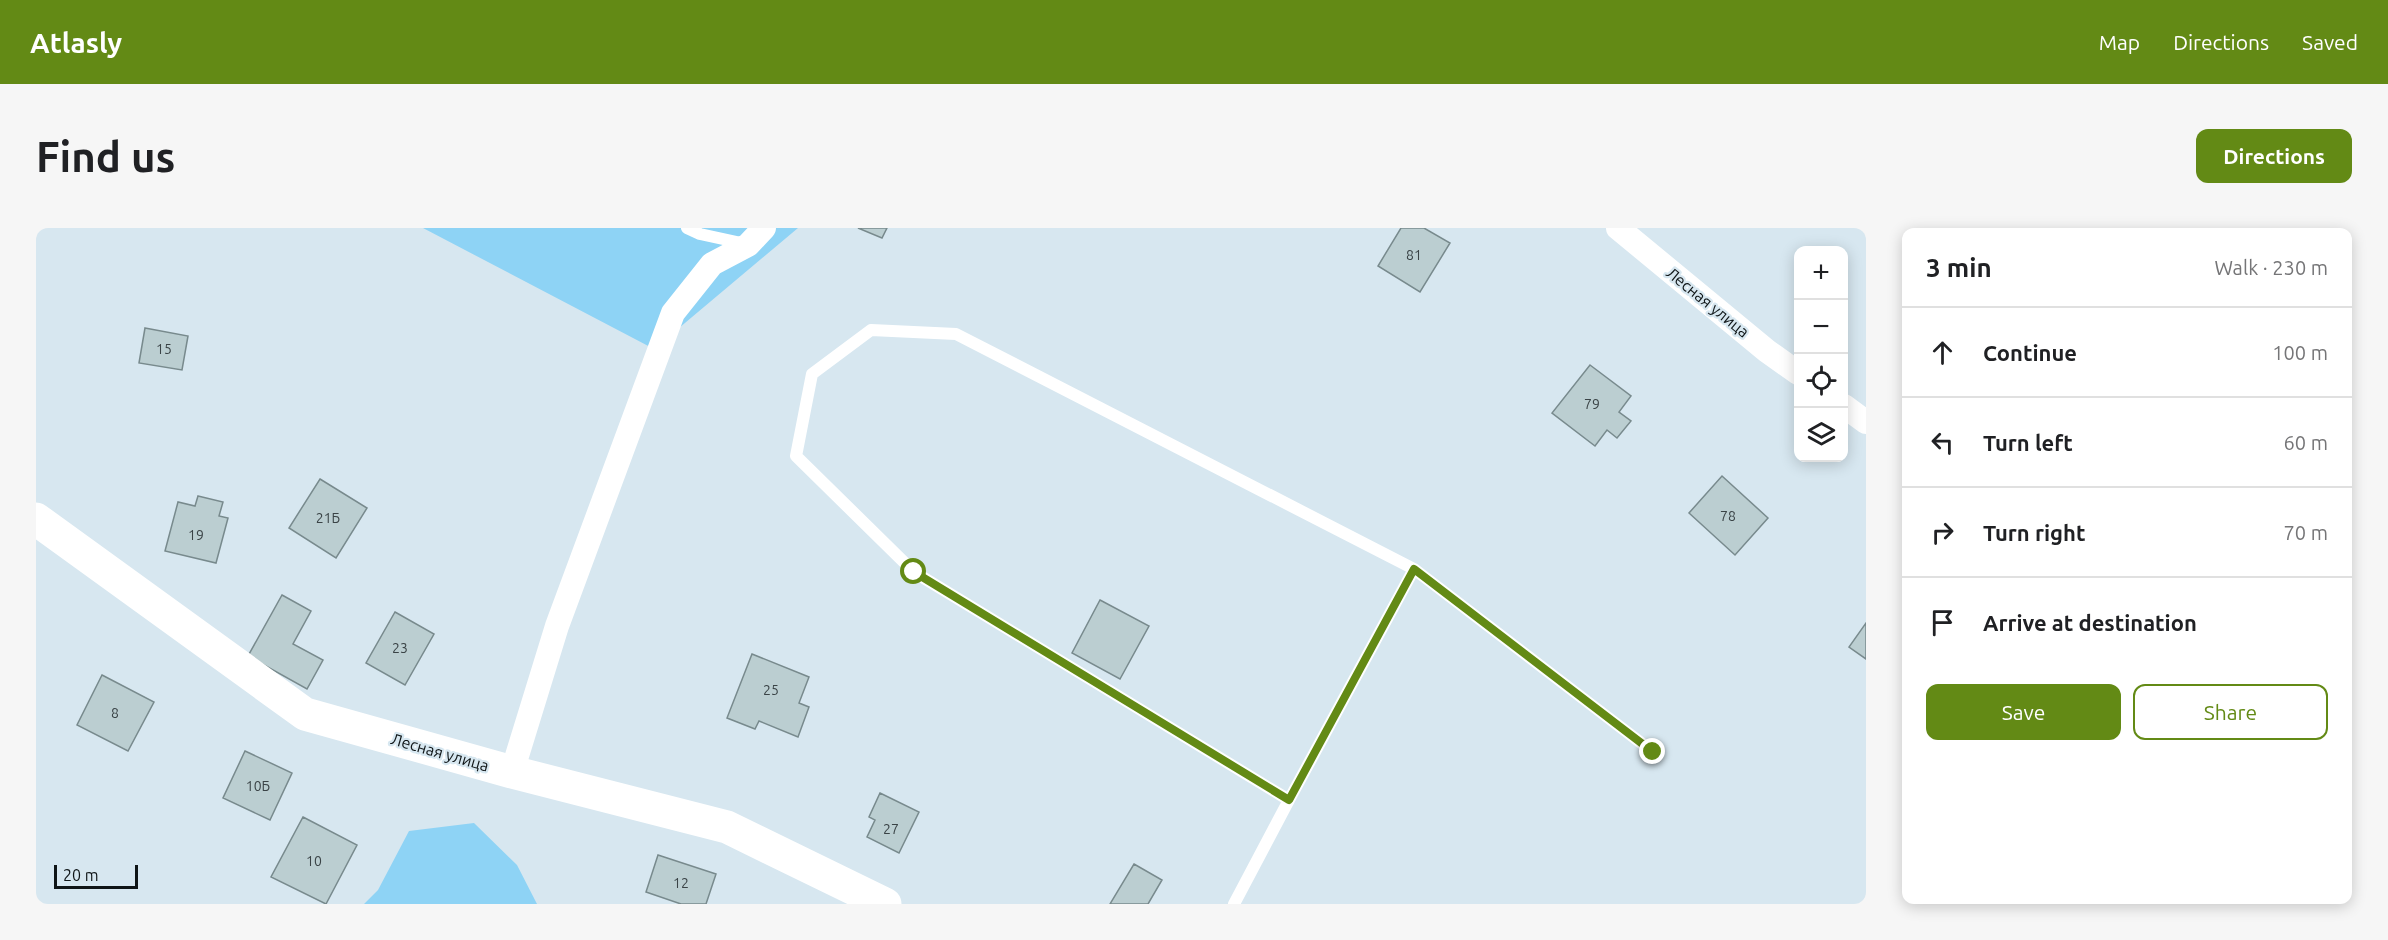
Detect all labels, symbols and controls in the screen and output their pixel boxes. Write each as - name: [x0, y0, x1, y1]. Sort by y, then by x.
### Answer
- text: Atlasly: [30, 27, 122, 58]
- text: Map: [2099, 30, 2140, 54]
- text: Directions: [2173, 30, 2269, 54]
- text: Saved: [2302, 30, 2358, 54]
- button: Directions: [2196, 129, 2352, 183]
- text: Find us: [36, 133, 175, 180]
- map controls: [1794, 246, 1848, 462]
- button: +: [1794, 246, 1848, 300]
- house number: 81: [1406, 247, 1422, 263]
- text: 3 min: [1926, 253, 1992, 282]
- text: Walk · 230 m: [2215, 256, 2328, 279]
- street label: Лесная улица: [1663, 263, 1753, 341]
- button: −: [1794, 300, 1848, 354]
- icon: ahead: [1926, 336, 1959, 369]
- text: Continue: [1983, 340, 2077, 365]
- house number: 15: [156, 341, 172, 357]
- text: 100 m: [2272, 341, 2328, 364]
- button: locate: [1794, 354, 1848, 408]
- house number: 79: [1584, 396, 1600, 412]
- button: layers: [1794, 408, 1848, 462]
- icon: left: [1926, 426, 1959, 459]
- text: Turn left: [1983, 430, 2073, 455]
- text: 60 m: [2284, 431, 2328, 454]
- house number: 78: [1720, 508, 1736, 524]
- house number: 21Б: [316, 510, 340, 526]
- icon: right: [1926, 516, 1959, 549]
- text: Turn right: [1983, 520, 2085, 545]
- text: 70 m: [2284, 521, 2328, 544]
- house number: 19: [188, 527, 204, 543]
- route start: [900, 558, 926, 584]
- icon: arrive: [1926, 606, 1959, 639]
- text: Arrive at destination: [1983, 610, 2197, 635]
- house number: 23: [392, 640, 408, 656]
- house number: 25: [763, 682, 779, 698]
- button: Save: [1926, 684, 2121, 740]
- button: Share: [2133, 684, 2328, 740]
- house number: 8: [111, 705, 119, 721]
- street label: Лесная улица: [389, 729, 491, 775]
- route end: [1639, 738, 1665, 764]
- house number: 10Б: [246, 778, 270, 794]
- house number: 27: [883, 821, 899, 837]
- house number: 10: [306, 853, 322, 869]
- scale bar: [54, 862, 138, 890]
- text: 20 m: [63, 866, 99, 884]
- house number: 12: [673, 875, 689, 891]

